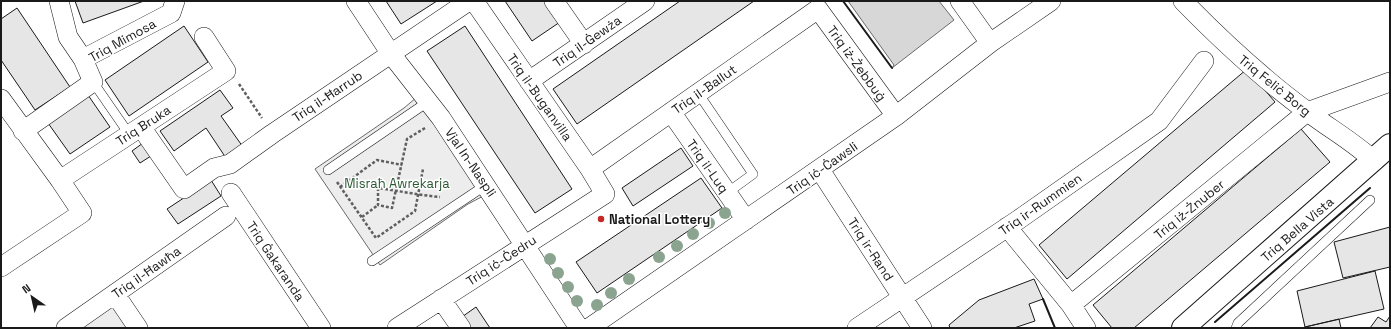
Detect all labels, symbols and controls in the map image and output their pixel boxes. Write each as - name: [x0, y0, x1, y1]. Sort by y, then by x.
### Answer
- street label: Triq il-Ġewża: [550, 11, 625, 71]
- street label: Triq Mimosa: [86, 15, 159, 66]
- street label: Triq iż-Żebbuġ: [823, 22, 890, 105]
- street label: Triq il-Buganvilla: [503, 50, 576, 145]
- street label: Triq Feliċ Borg: [1235, 51, 1314, 120]
- street label: Triq il-Ballut: [669, 61, 740, 118]
- street label: Triq il-Ħarrub: [289, 67, 366, 126]
- street label: Triq Bruka: [113, 101, 174, 149]
- street label: Vjal In-Naspli: [441, 124, 500, 200]
- street label: Triq il-Luq: [683, 136, 732, 197]
- street label: Triq iċ-Ċawsli: [784, 138, 861, 199]
- street label: Triq ir-Rummien: [995, 169, 1085, 239]
- park label: Misraħ Awrekarja: [344, 175, 450, 192]
- street label: Triq iż-Żnuber: [1151, 176, 1228, 243]
- street label: Triq Bella Vista: [1257, 193, 1338, 266]
- place label: National Lottery: [609, 211, 710, 228]
- marker: National Lottery: [596, 214, 606, 224]
- street label: Triq ir-Rand: [844, 214, 897, 284]
- street label: Triq Ġakaranda: [243, 218, 309, 305]
- street label: Triq iċ-Ċedru: [463, 231, 540, 289]
- street label: Triq il-Ħawħa: [108, 242, 185, 302]
- north arrow: [12, 277, 52, 317]
- text: N: [19, 281, 33, 297]

